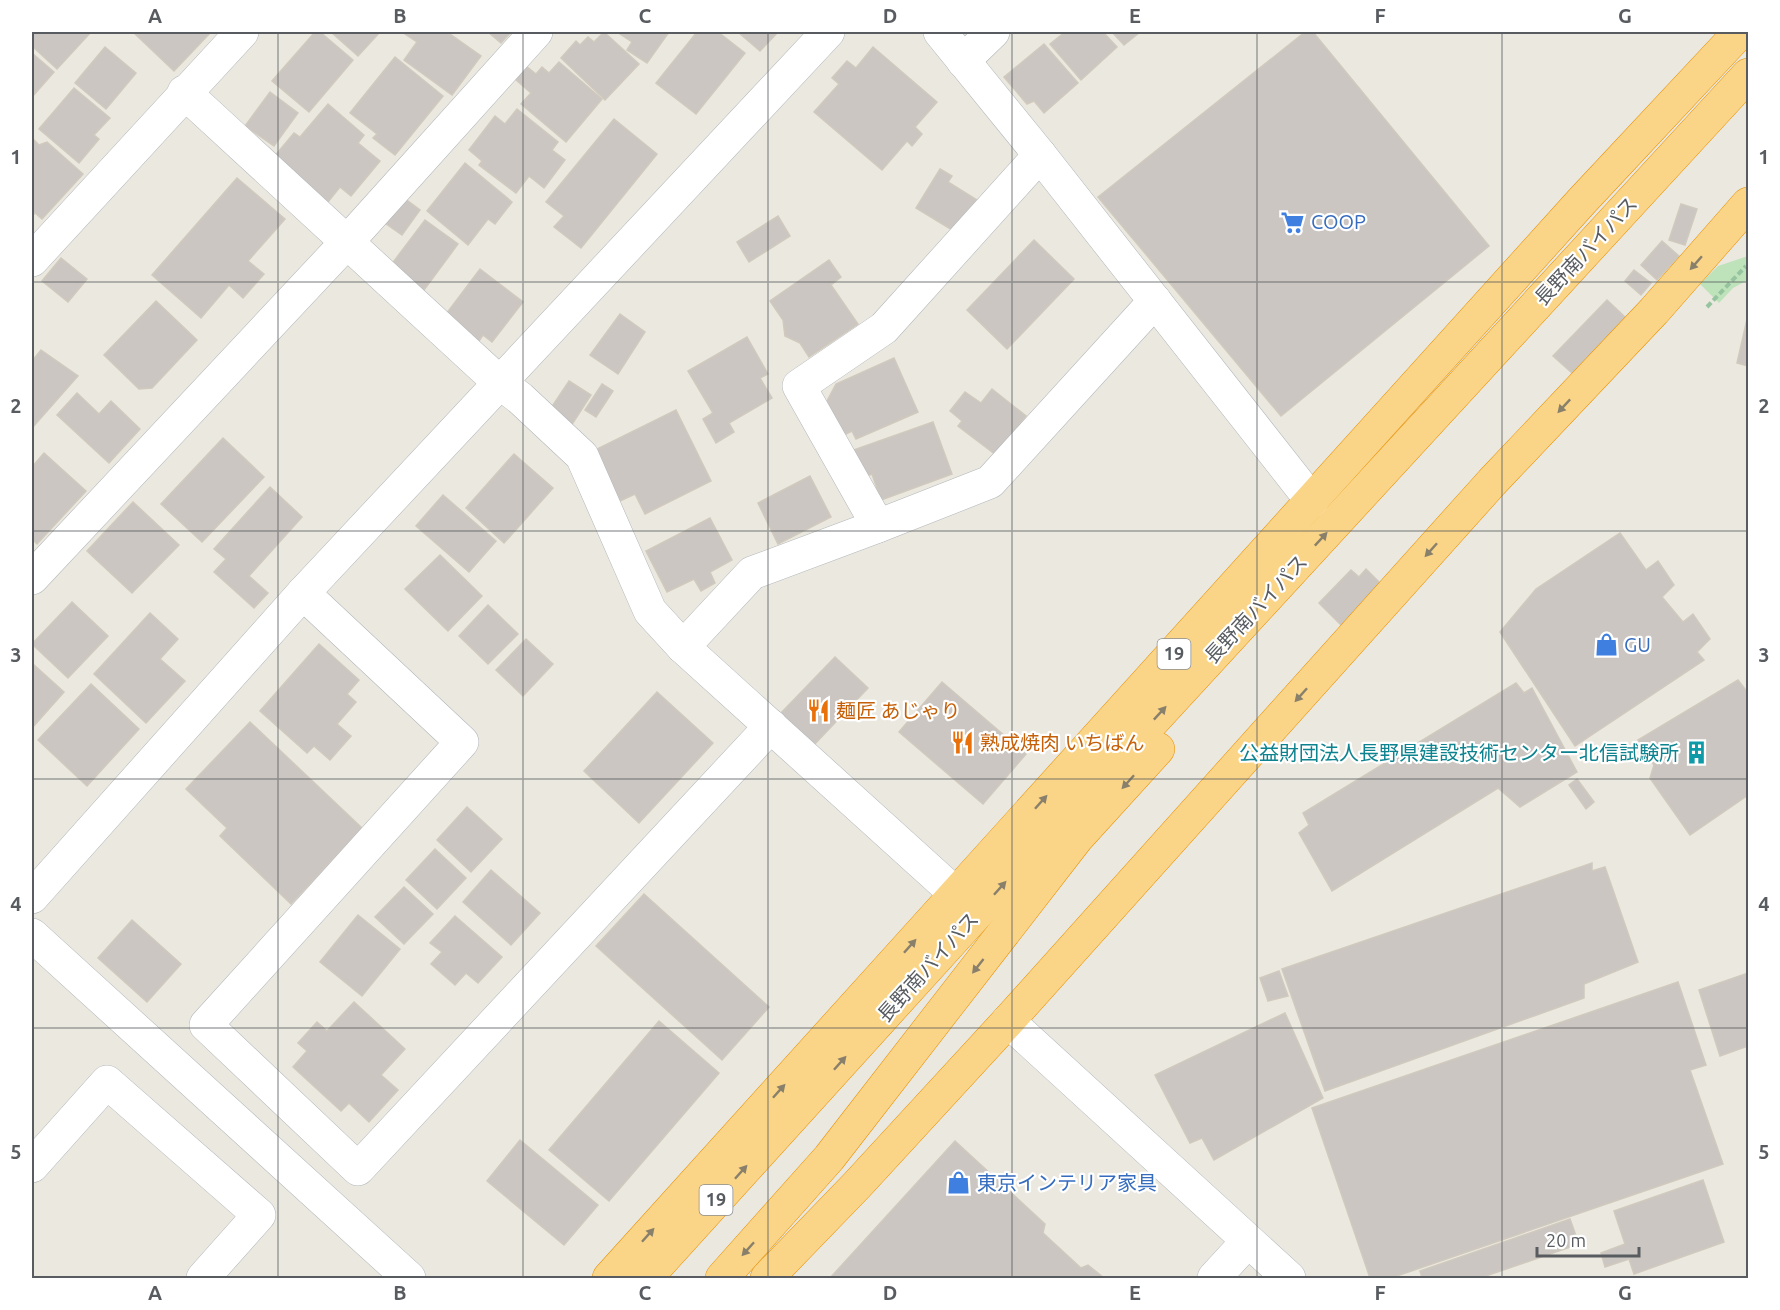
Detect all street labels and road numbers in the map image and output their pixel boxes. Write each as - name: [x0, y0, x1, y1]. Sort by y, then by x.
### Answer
- street label: 長野南バイパス: [1530, 192, 1642, 310]
- street label: 長野南バイパス: [1200, 550, 1312, 668]
- road number: 19: [1158, 639, 1190, 669]
- street label: 長野南バイパス: [872, 907, 983, 1026]
- road number: 19: [700, 1185, 732, 1215]

